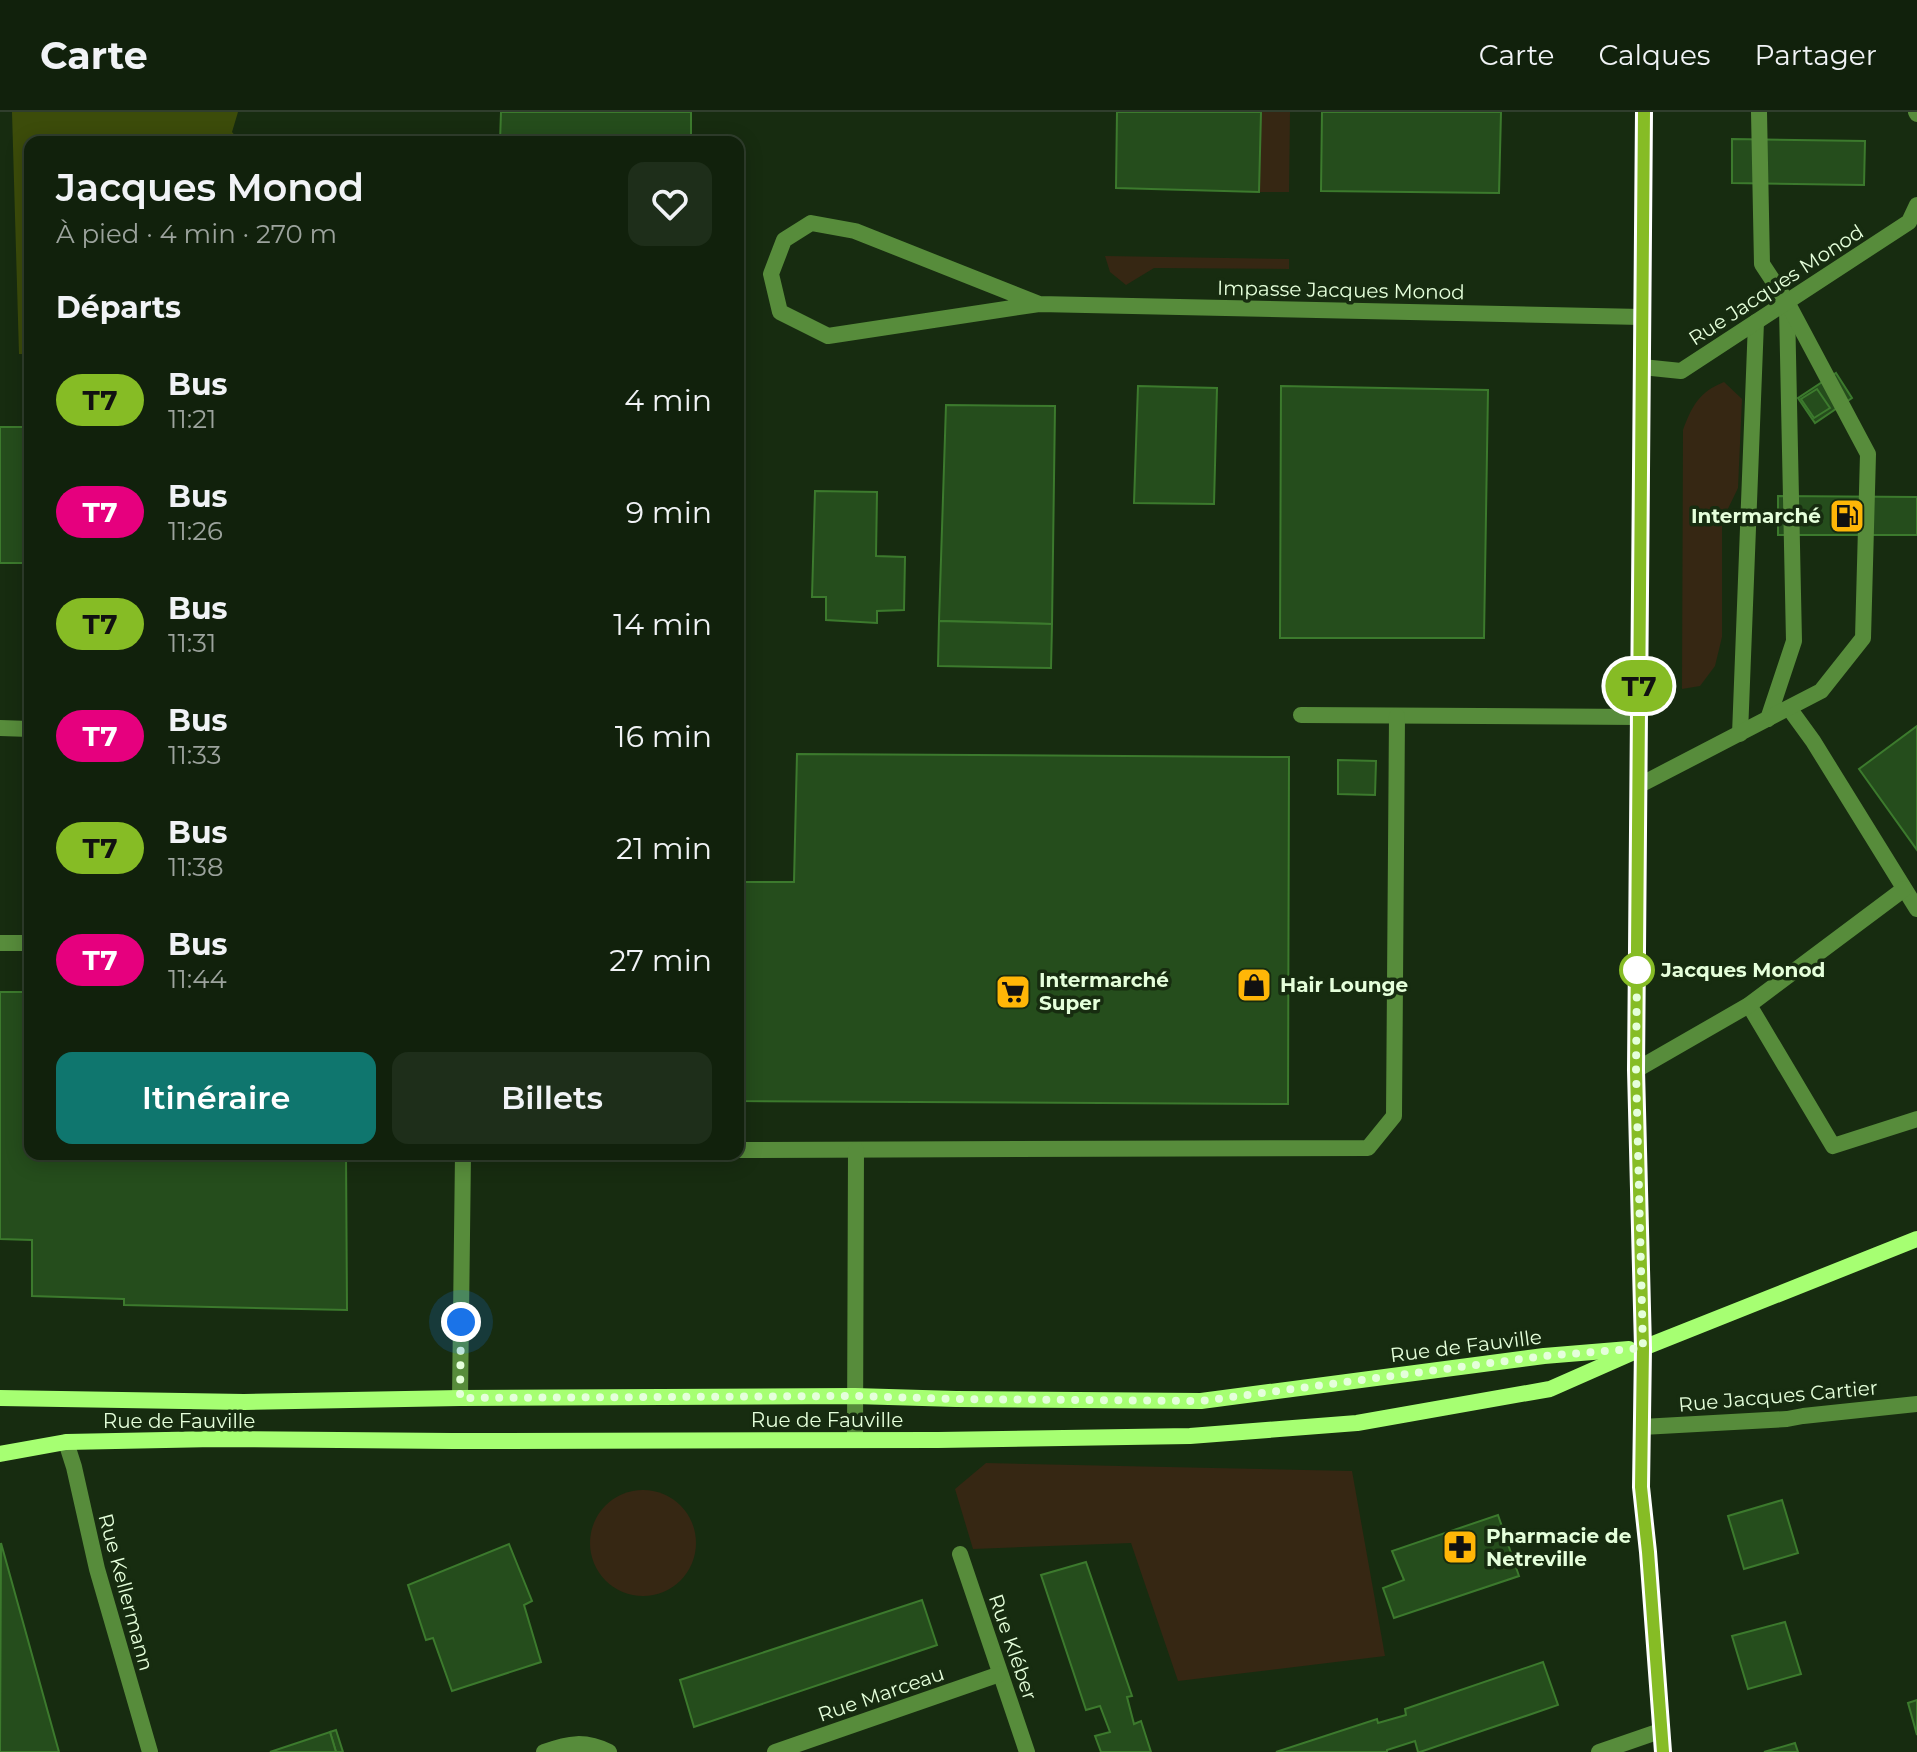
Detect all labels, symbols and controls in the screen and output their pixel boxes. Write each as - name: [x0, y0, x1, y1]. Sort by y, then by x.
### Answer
- text: Carte: [40, 32, 148, 79]
- text: Carte: [1479, 38, 1554, 72]
- text: Calques: [1598, 38, 1710, 72]
- text: Partager: [1754, 38, 1877, 72]
- button: heart: [628, 162, 712, 246]
- text: Jacques Monod: [56, 164, 364, 211]
- text: À pied · 4 min · 270 m: [56, 218, 337, 250]
- street label: Rue Jacques Monod: [1684, 220, 1868, 350]
- street label: Impasse Jacques Monod: [1217, 276, 1465, 304]
- text: Départs: [56, 289, 181, 326]
- text: Bus: [168, 366, 228, 403]
- text: 4 min: [624, 382, 712, 419]
- text: T7: [82, 383, 118, 417]
- text: 11:21: [168, 403, 216, 435]
- text: Bus: [168, 478, 228, 515]
- text: 9 min: [626, 494, 712, 531]
- text: T7: [82, 495, 118, 529]
- fuel station icon: Intermarché: [1828, 497, 1866, 535]
- place label: Intermarché: [1691, 504, 1821, 528]
- text: 11:26: [168, 515, 223, 547]
- text: Bus: [168, 590, 228, 627]
- text: 14 min: [613, 606, 712, 643]
- text: T7: [82, 607, 118, 641]
- text: 11:31: [168, 627, 216, 659]
- line badge: T7: [1603, 660, 1675, 712]
- text: T7: [1621, 669, 1657, 703]
- text: Bus: [168, 702, 228, 739]
- text: 16 min: [615, 718, 712, 755]
- text: T7: [82, 719, 118, 753]
- text: 11:33: [168, 739, 221, 771]
- text: Bus: [168, 814, 228, 851]
- text: 21 min: [616, 830, 712, 867]
- text: T7: [82, 831, 118, 865]
- text: 11:38: [168, 851, 224, 883]
- text: Bus: [168, 926, 228, 963]
- text: 27 min: [609, 942, 712, 979]
- text: T7: [82, 943, 118, 977]
- marker: Jacques Monod: [1620, 953, 1654, 987]
- place label: Jacques Monod: [1660, 958, 1825, 982]
- text: 11:44: [168, 963, 227, 995]
- shop icon: Hair Lounge: [1235, 966, 1273, 1004]
- place label: Intermarché Super: [1039, 968, 1169, 1015]
- supermarket icon: Intermarché Super: [994, 973, 1032, 1011]
- place label: Hair Lounge: [1280, 973, 1408, 997]
- button: Itinéraire: [56, 1052, 376, 1144]
- button: Billets: [392, 1052, 712, 1144]
- your location: [441, 1302, 481, 1342]
- street label: Rue de Fauville: [1389, 1325, 1543, 1367]
- street label: Rue Jacques Cartier: [1677, 1375, 1879, 1417]
- street label: Rue de Fauville: [751, 1408, 903, 1432]
- street label: Rue de Fauville: [103, 1409, 255, 1433]
- street label: Rue Kellermann: [93, 1511, 159, 1673]
- place label: Pharmacie de Netreville: [1486, 1524, 1631, 1571]
- pharmacy icon: Pharmacie de Netreville: [1441, 1528, 1479, 1566]
- street label: Rue Kléber: [984, 1591, 1042, 1703]
- street label: Rue Marceau: [815, 1661, 947, 1727]

